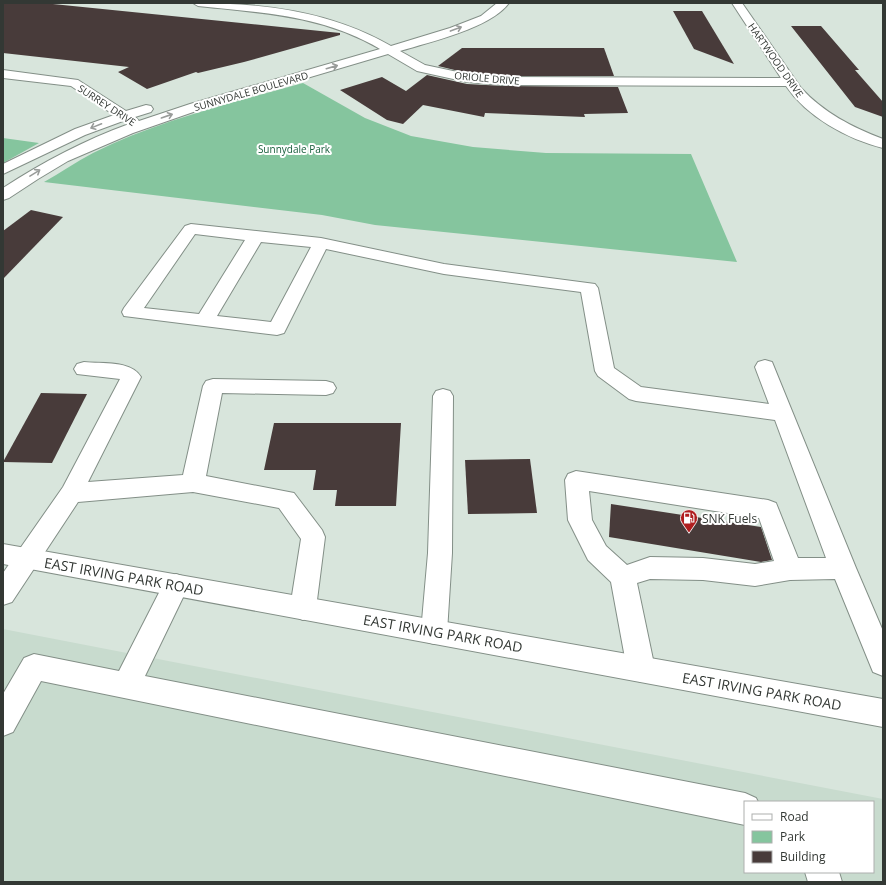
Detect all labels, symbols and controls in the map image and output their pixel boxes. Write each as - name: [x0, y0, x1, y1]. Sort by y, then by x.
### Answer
- street label: HARTWOOD DRIVE: [745, 20, 807, 100]
- one-way arrow: [450, 25, 462, 33]
- one-way arrow: [325, 63, 338, 70]
- street label: SUNNYDALE BOULEVARD: [192, 68, 310, 114]
- street label: ORIOLE DRIVE: [454, 68, 520, 88]
- street label: SURREY DRIVE: [75, 81, 139, 129]
- one-way arrow: [161, 112, 174, 119]
- one-way arrow: [91, 122, 103, 130]
- park label: Sunnydale Park: [258, 142, 331, 156]
- one-way arrow: [29, 169, 41, 177]
- fuel station icon: SNK Fuels: [679, 508, 699, 533]
- place label: SNK Fuels: [702, 510, 757, 527]
- street label: EAST IRVING PARK ROAD: [43, 553, 205, 599]
- street label: EAST IRVING PARK ROAD: [362, 610, 524, 656]
- street label: EAST IRVING PARK ROAD: [681, 668, 843, 714]
- legend: [744, 801, 874, 873]
- text: Road: [780, 808, 809, 825]
- text: Park: [780, 828, 806, 845]
- text: Building: [780, 848, 826, 865]

